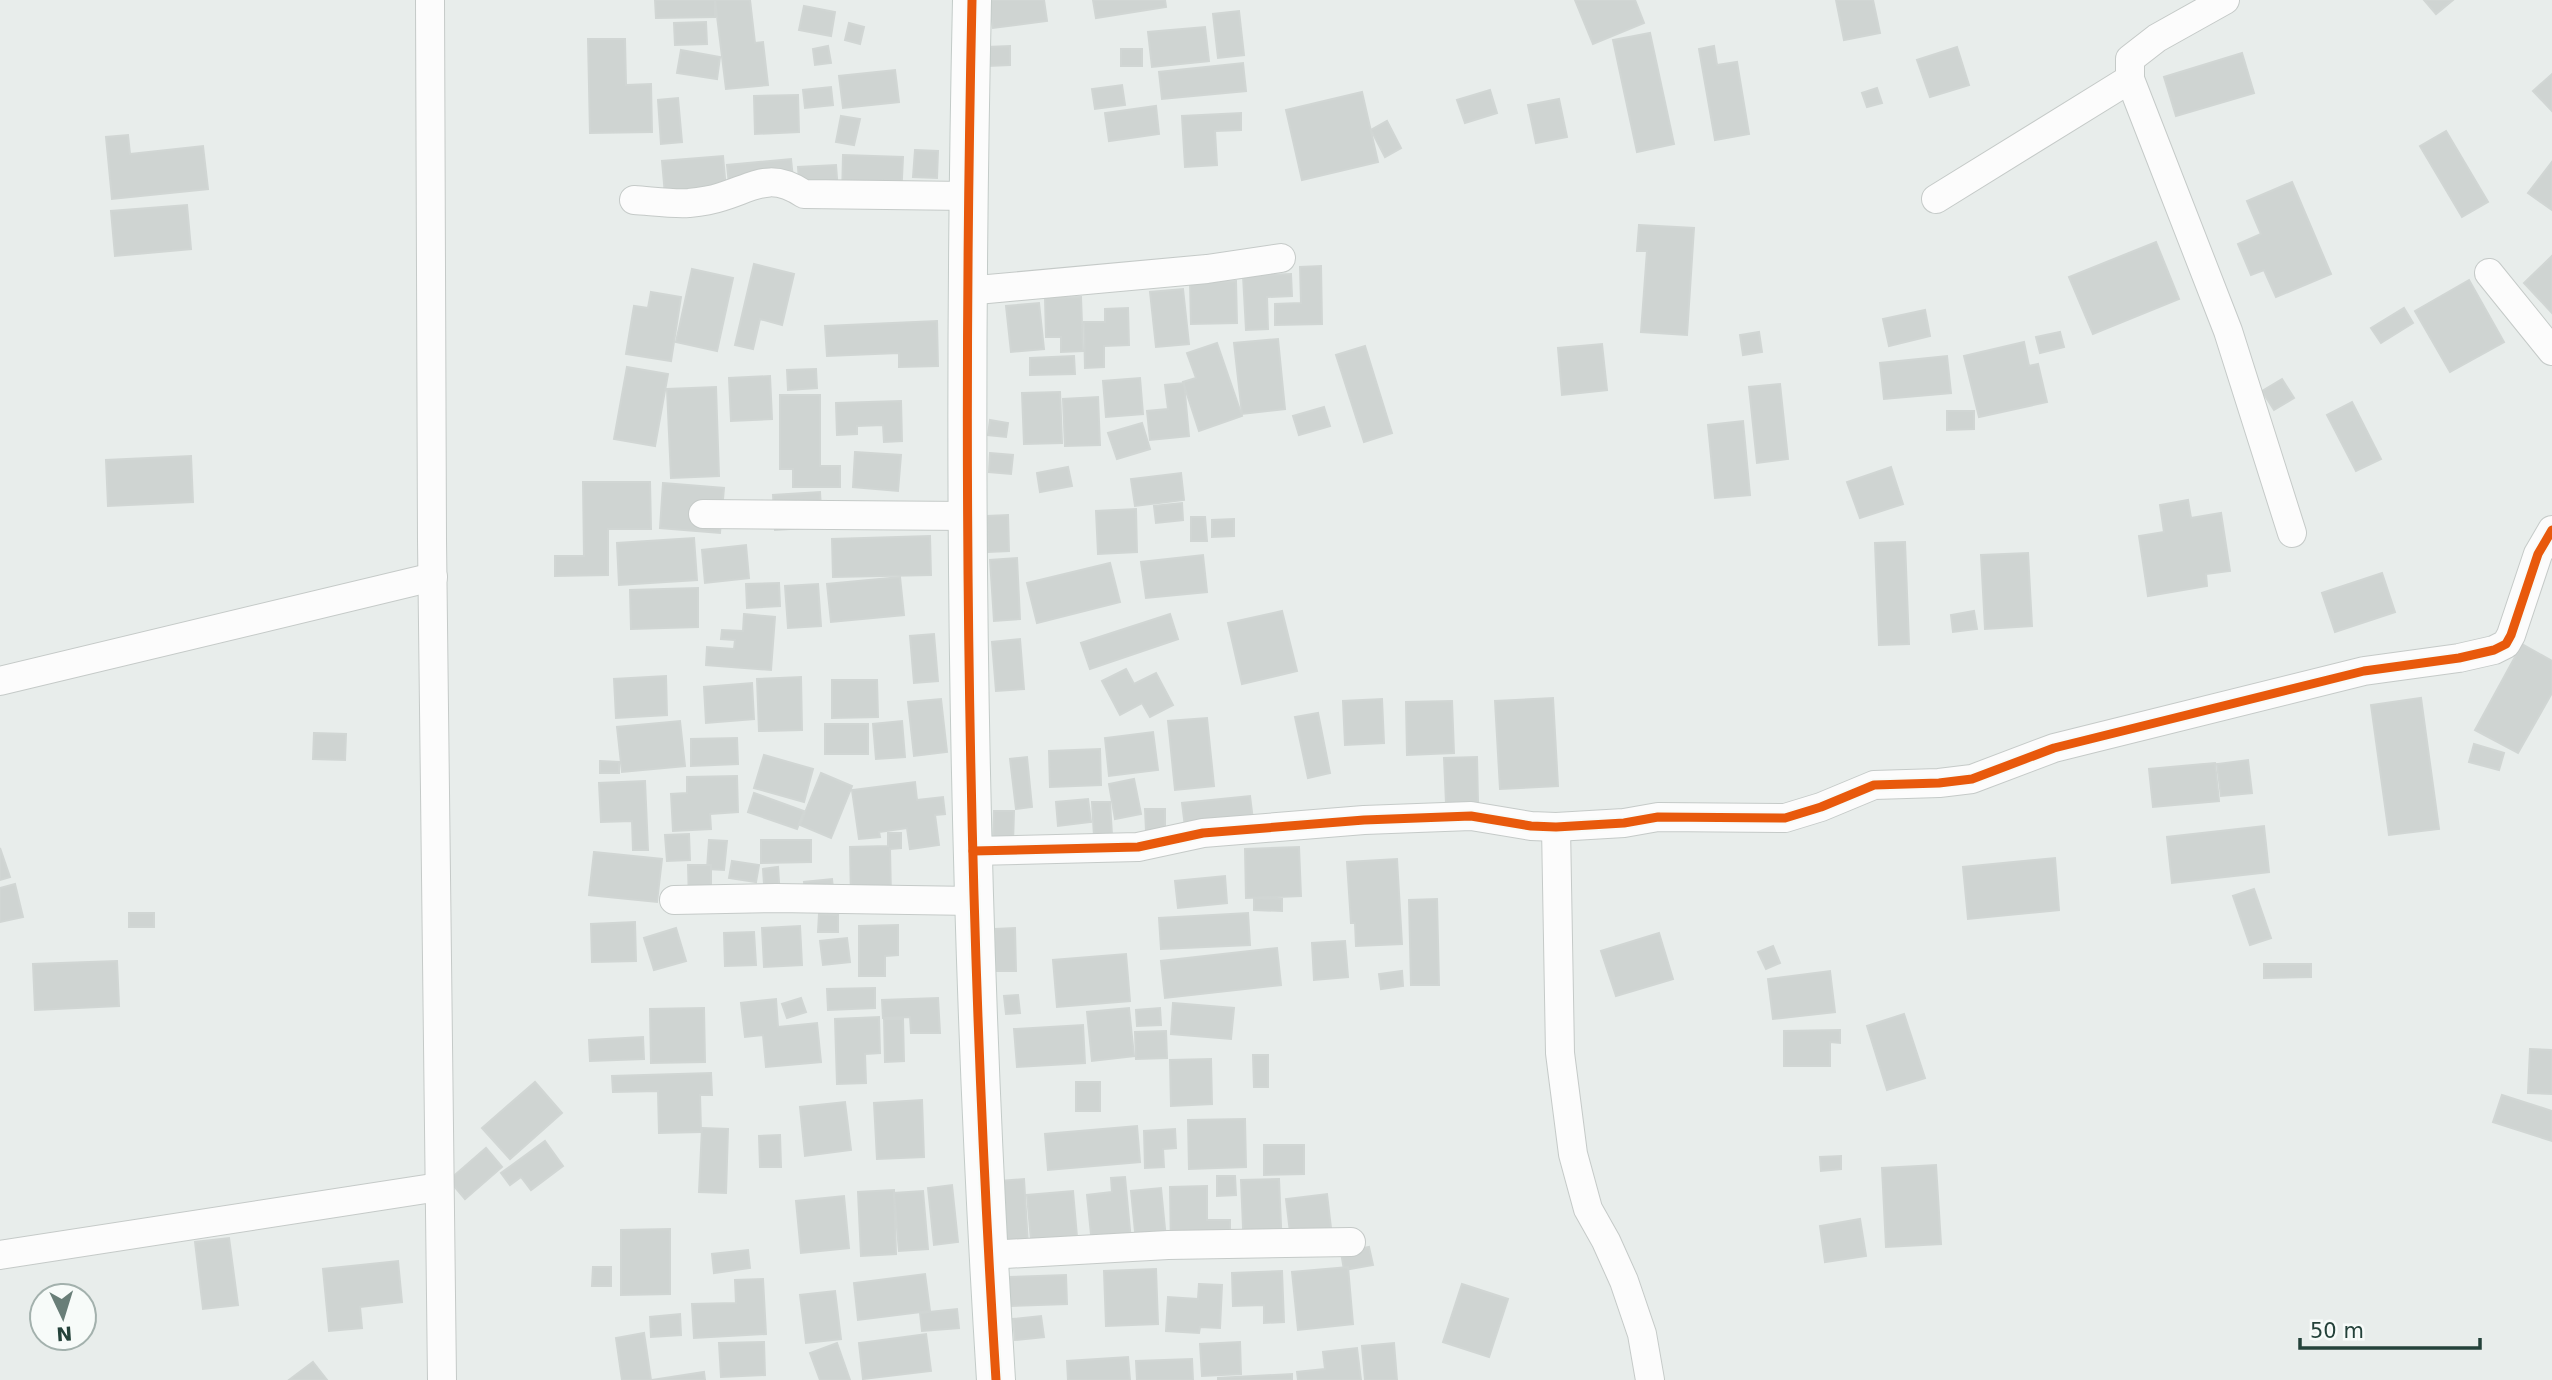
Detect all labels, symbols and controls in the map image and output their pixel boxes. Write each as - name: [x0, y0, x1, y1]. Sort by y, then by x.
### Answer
- north arrow: [28, 1282, 98, 1352]
- scale bar: [2300, 1306, 2480, 1350]
- text: 50 m: [2310, 1319, 2364, 1343]
- text: N: [55, 1322, 73, 1345]

